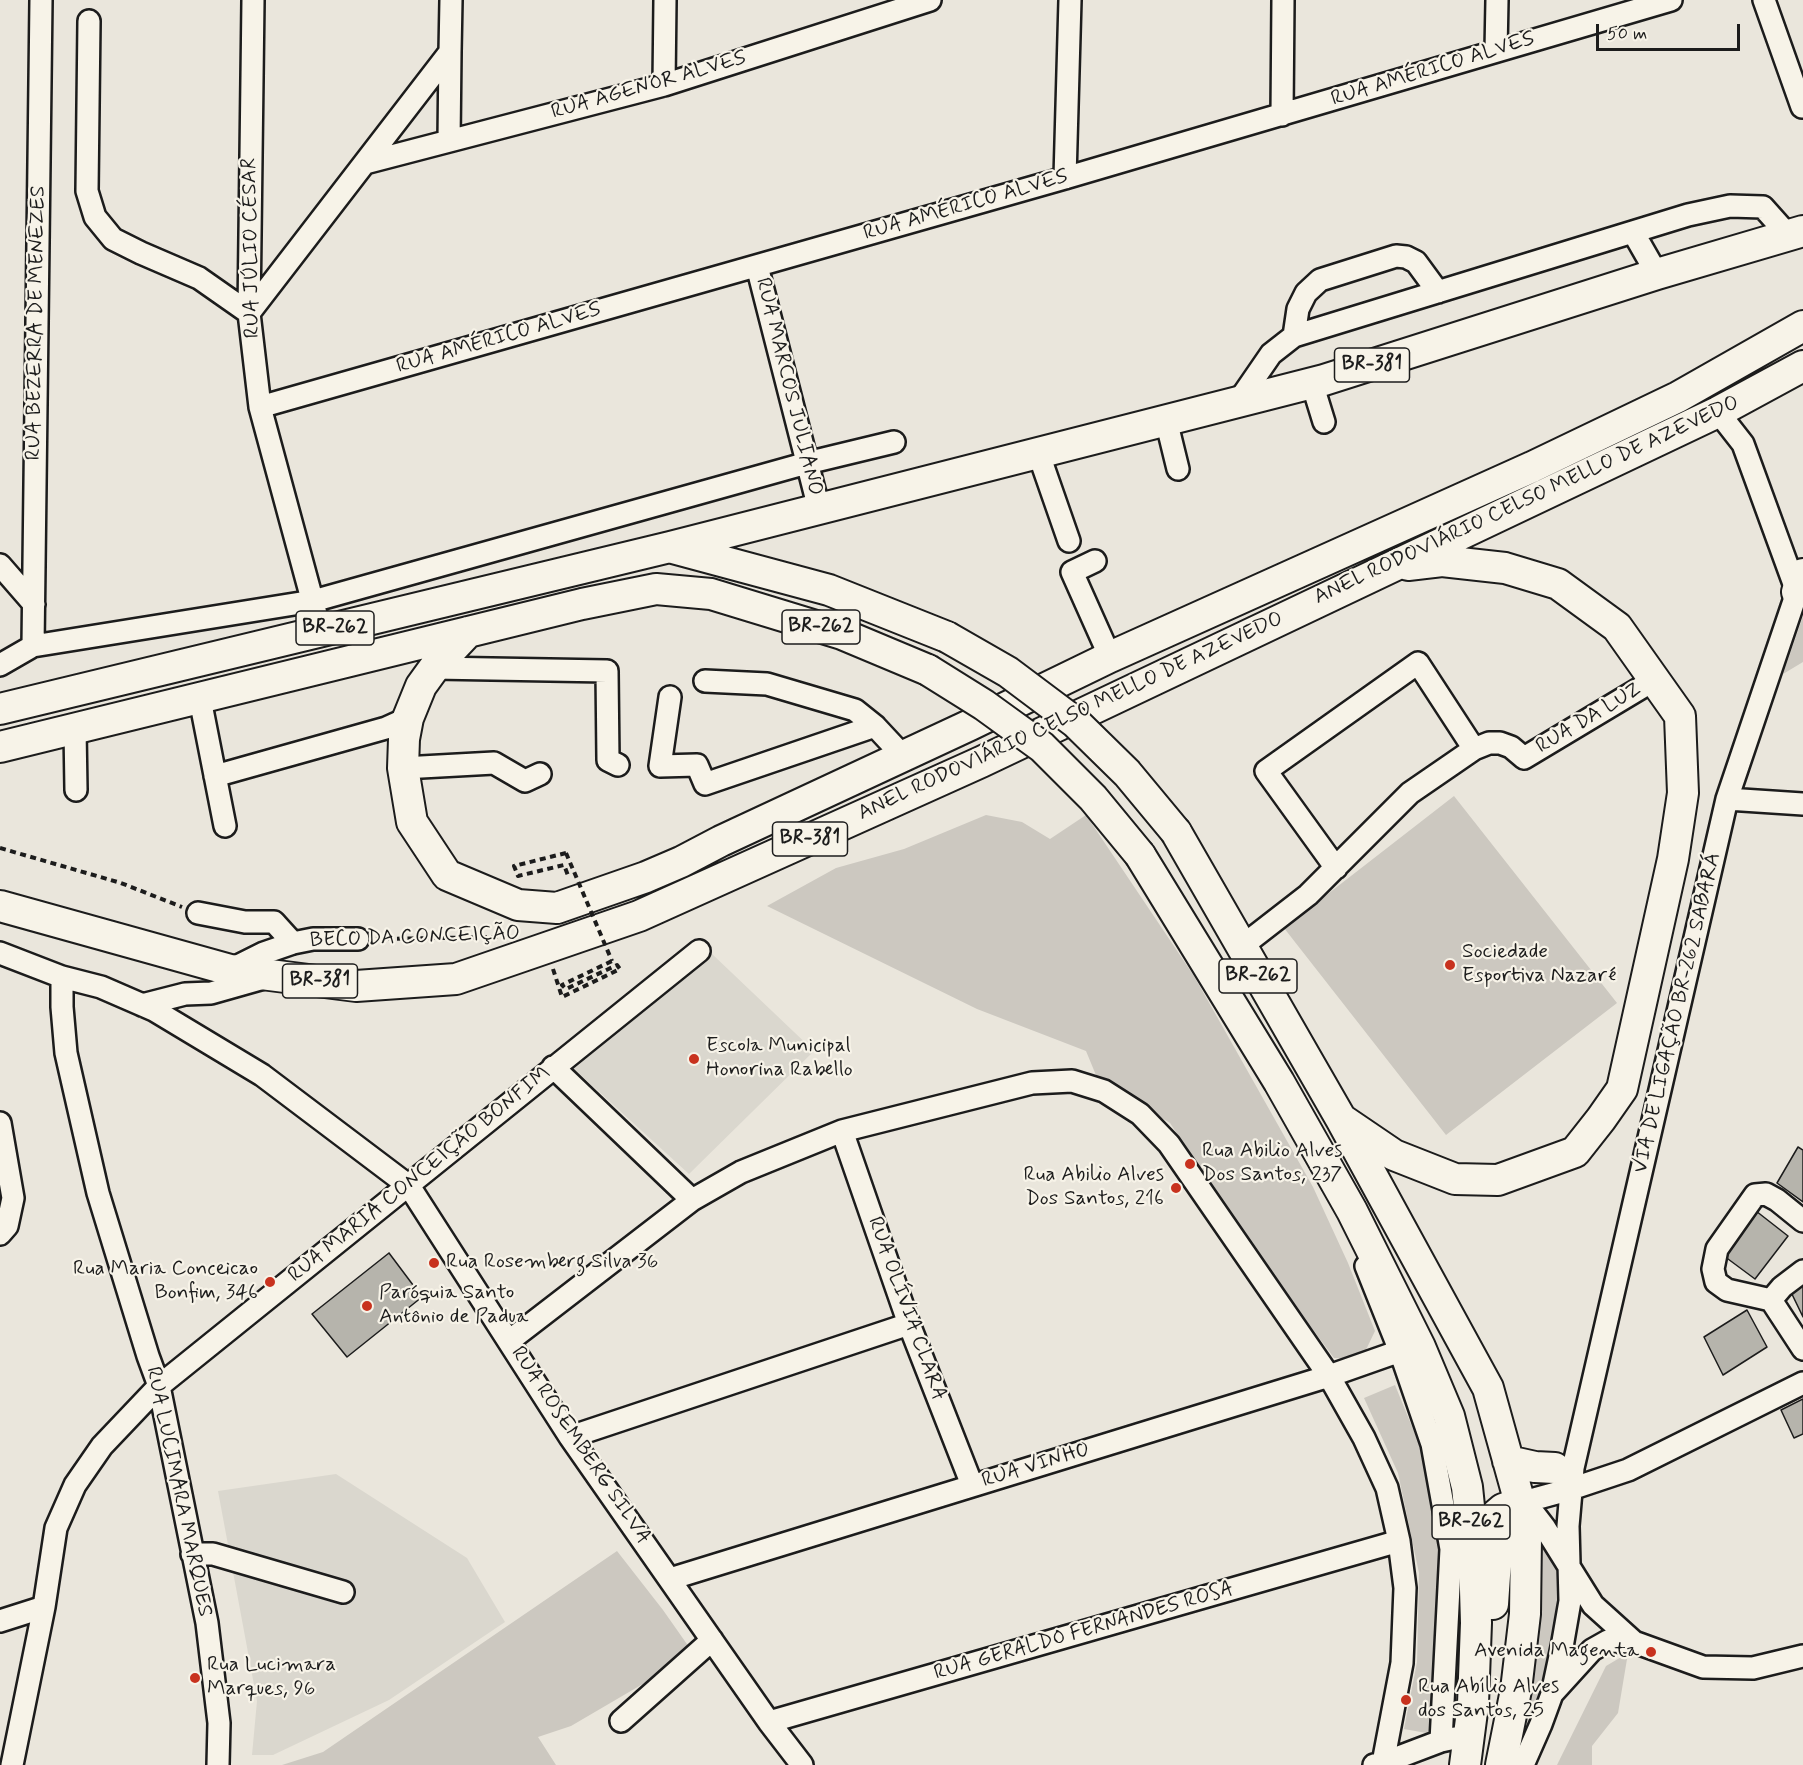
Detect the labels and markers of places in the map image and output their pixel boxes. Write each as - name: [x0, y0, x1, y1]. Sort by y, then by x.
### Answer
- place label: Sociedade Esportiva Nazaré: [1462, 940, 1616, 990]
- marker: Sociedade Esportiva Nazaré: [1443, 958, 1457, 972]
- place label: Escola Municipal Honorina Rabello: [706, 1034, 853, 1084]
- marker: Escola Municipal Honorina Rabello: [687, 1052, 701, 1066]
- place label: Rua Abilio Alves Dos Santos, 237: [1202, 1139, 1342, 1189]
- marker: Rua Abilio Alves Dos Santos, 237: [1183, 1157, 1197, 1171]
- place label: Rua Abilio Alves Dos Santos, 216: [1024, 1163, 1164, 1213]
- marker: Rua Abilio Alves Dos Santos, 216: [1169, 1181, 1183, 1195]
- place label: Rua Rosemberg Silva 36: [446, 1250, 658, 1276]
- marker: Rua Rosemberg Silva 36: [427, 1256, 441, 1270]
- place label: Rua Maria Conceicao Bonfim, 346: [73, 1257, 258, 1307]
- marker: Rua Maria Conceicao Bonfim, 346: [263, 1275, 277, 1289]
- place label: Paróquia Santo Antônio de Padua: [379, 1281, 528, 1331]
- marker: Paróquia Santo Antônio de Padua: [360, 1299, 374, 1313]
- place label: Avenida Magenta: [1474, 1639, 1639, 1665]
- marker: Avenida Magenta: [1644, 1645, 1658, 1659]
- place label: Rua Lucimara Marques, 96: [207, 1653, 336, 1703]
- marker: Rua Lucimara Marques, 96: [188, 1671, 202, 1685]
- place label: Rua Abílio Alves dos Santos, 25: [1418, 1675, 1559, 1725]
- marker: Rua Abílio Alves dos Santos, 25: [1399, 1693, 1413, 1707]

